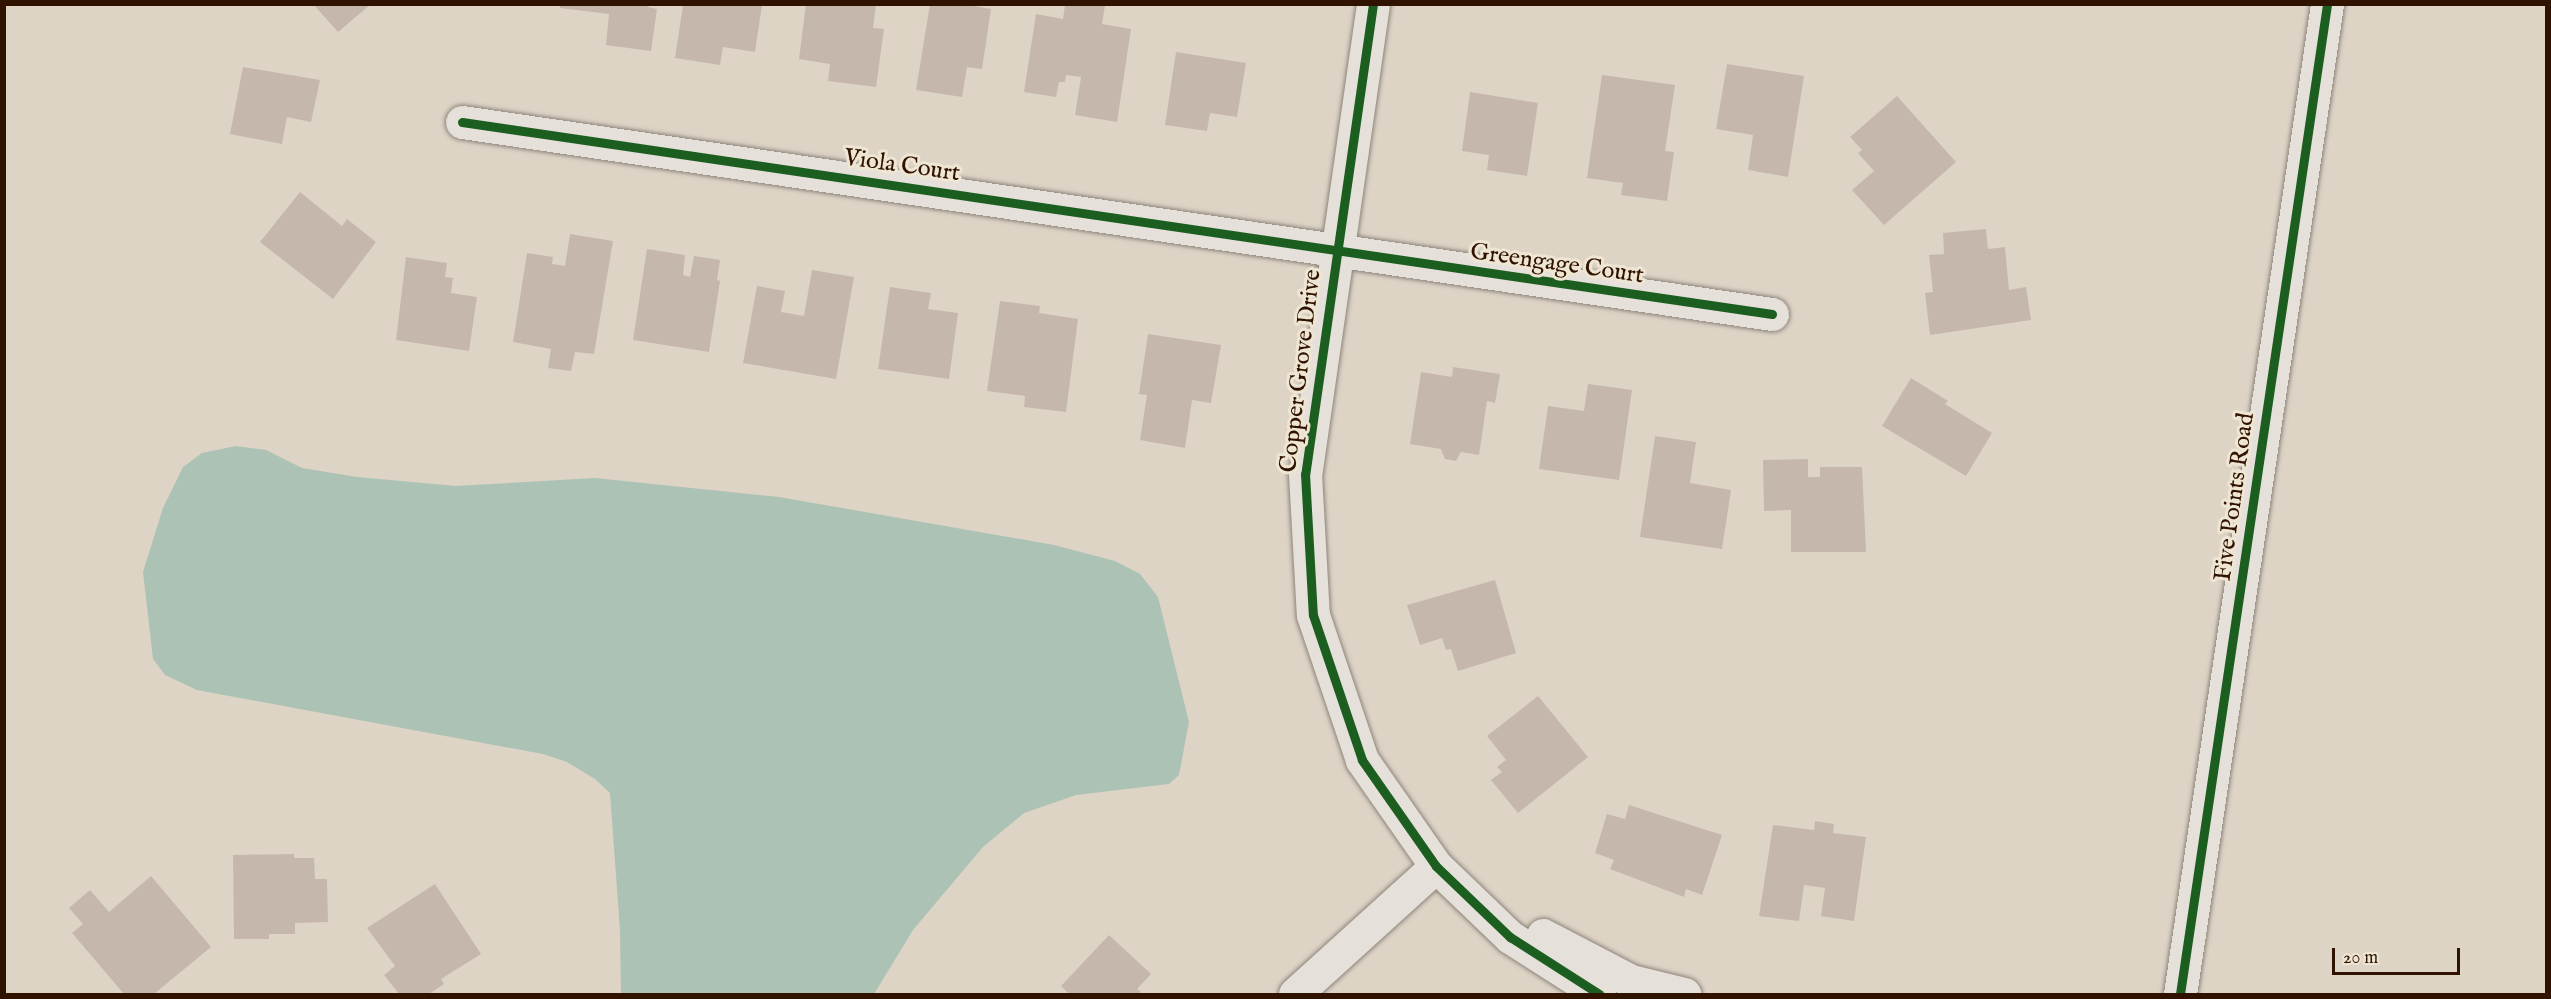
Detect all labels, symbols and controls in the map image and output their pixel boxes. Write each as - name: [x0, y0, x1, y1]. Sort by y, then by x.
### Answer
- street label: Viola Court: [842, 144, 962, 188]
- street label: Greengage Court: [1468, 238, 1646, 290]
- street label: Copper Grove Drive: [1274, 268, 1328, 474]
- street label: Five Points Road: [2209, 411, 2261, 583]
- scale bar: [2335, 936, 2462, 974]
- text: 20 m: [2343, 947, 2378, 970]

